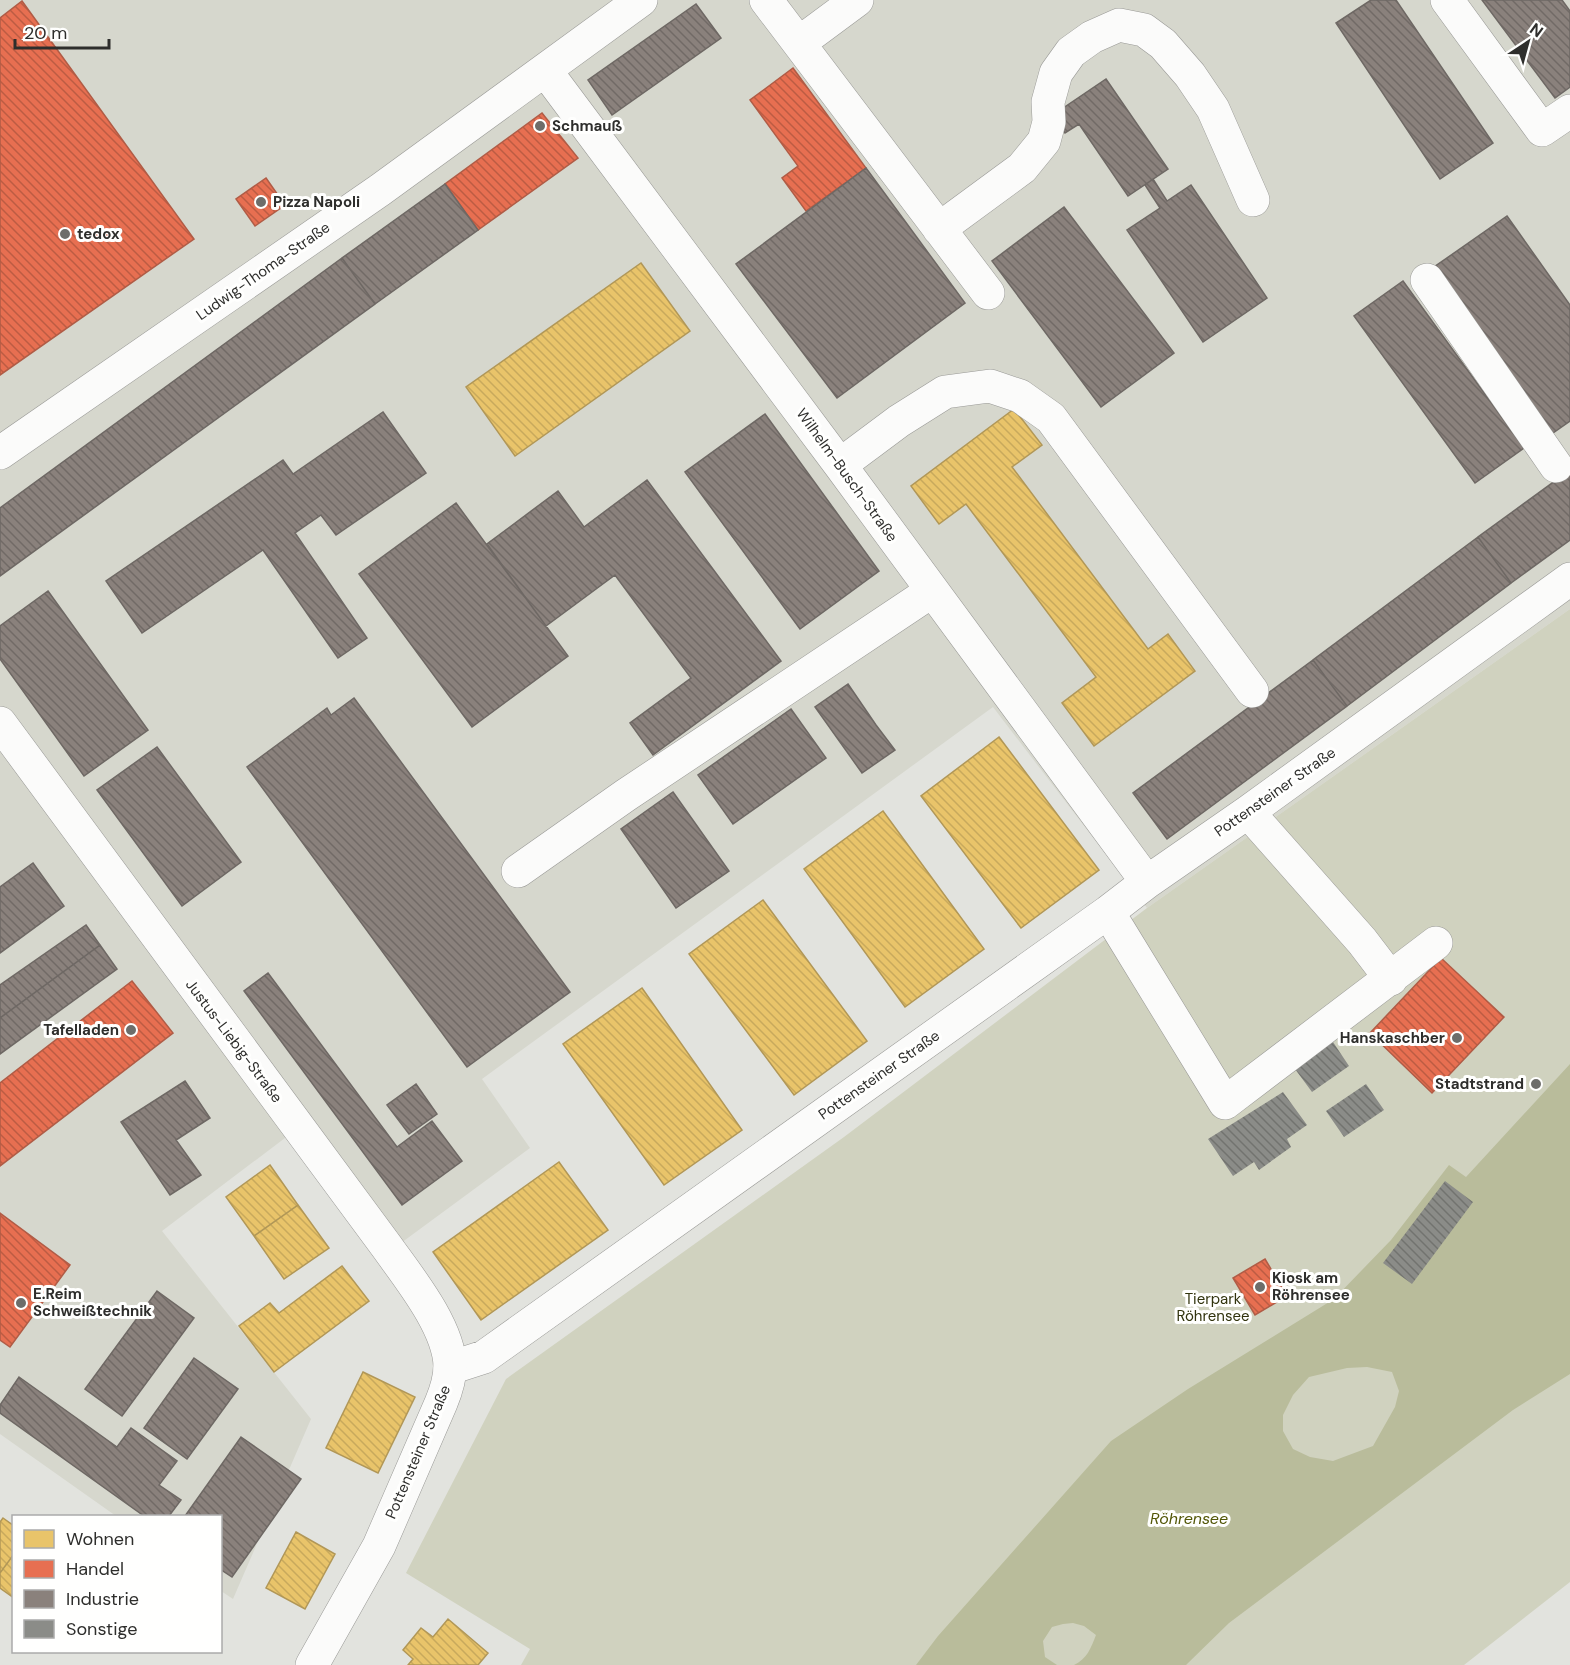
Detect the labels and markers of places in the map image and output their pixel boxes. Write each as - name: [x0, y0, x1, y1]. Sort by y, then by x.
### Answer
- place label: Schmauß: [552, 116, 623, 136]
- marker: Schmauß: [533, 119, 547, 133]
- place label: Pizza Napoli: [273, 192, 360, 212]
- marker: Pizza Napoli: [254, 195, 268, 209]
- place label: tedox: [77, 224, 120, 244]
- marker: tedox: [58, 227, 72, 241]
- place label: Tafelladen: [43, 1020, 119, 1040]
- marker: Tafelladen: [124, 1023, 138, 1037]
- place label: Hanskaschber: [1340, 1028, 1445, 1048]
- marker: Hanskaschber: [1450, 1031, 1464, 1045]
- place label: Stadtstrand: [1435, 1074, 1524, 1094]
- marker: Stadtstrand: [1529, 1077, 1543, 1091]
- place label: Kiosk am Röhrensee: [1272, 1268, 1350, 1305]
- marker: Kiosk am Röhrensee: [1253, 1280, 1267, 1294]
- place label: E.Reim Schweißtechnik: [33, 1284, 152, 1321]
- marker: E.Reim Schweißtechnik: [14, 1296, 28, 1310]

